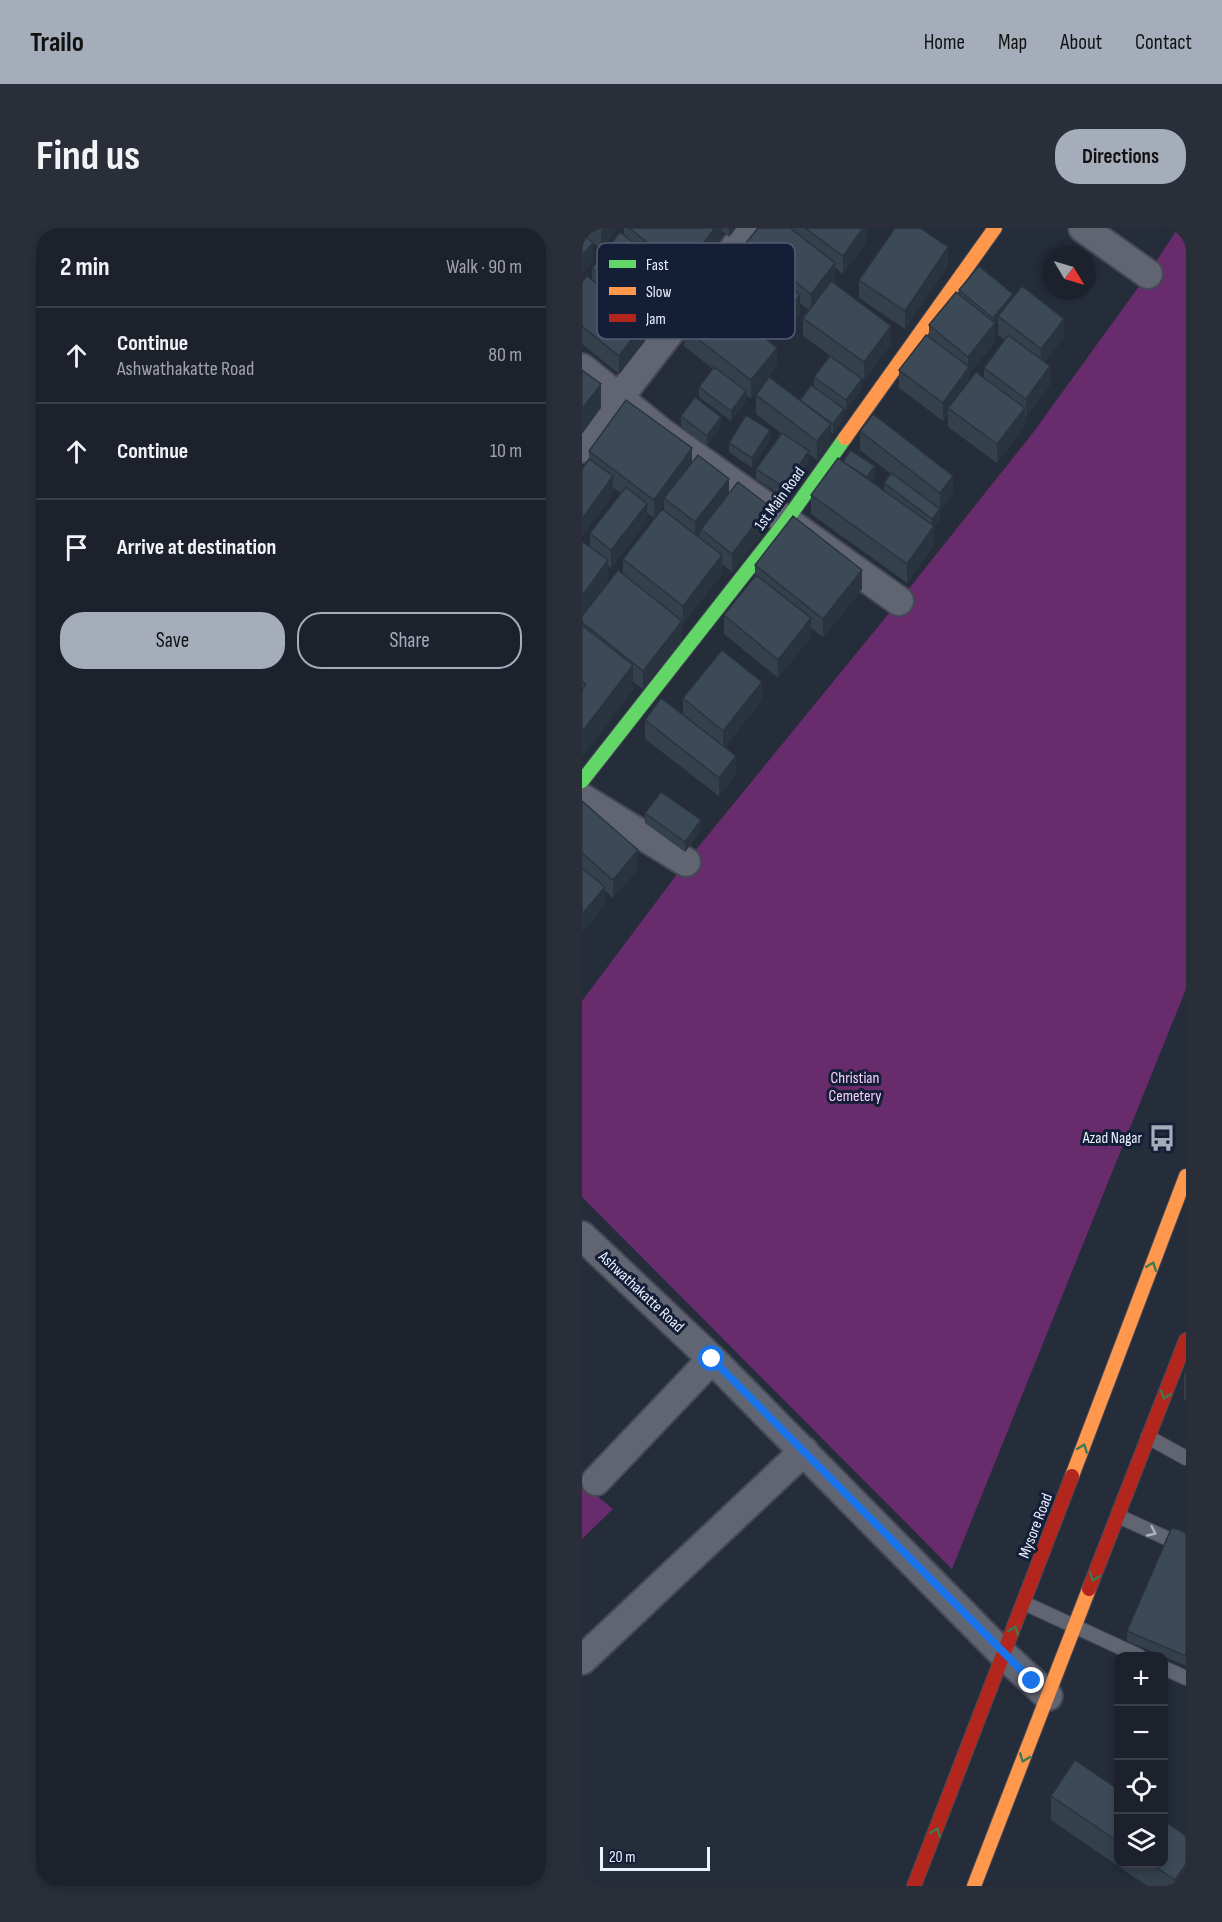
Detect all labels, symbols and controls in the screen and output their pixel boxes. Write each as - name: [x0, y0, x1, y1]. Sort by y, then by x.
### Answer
- text: Trailo: [30, 26, 84, 59]
- text: Home: [924, 30, 965, 55]
- text: Map: [998, 30, 1027, 55]
- text: About: [1060, 30, 1102, 55]
- text: Contact: [1135, 30, 1192, 55]
- button: Directions: [1055, 129, 1186, 184]
- text: Find us: [36, 131, 140, 182]
- legend: [597, 243, 795, 339]
- north arrow: [1042, 246, 1096, 300]
- text: 2 min: [60, 252, 110, 283]
- text: Walk · 90 m: [446, 255, 522, 279]
- text: Fast: [646, 256, 669, 275]
- text: Slow: [646, 283, 671, 302]
- text: Jam: [645, 310, 666, 329]
- text: Continue: [117, 330, 188, 357]
- icon: ahead: [60, 339, 93, 372]
- text: 80 m: [488, 343, 522, 367]
- text: Ashwathakatte Road: [117, 357, 254, 381]
- icon: ahead: [60, 435, 93, 468]
- text: Continue: [117, 438, 188, 465]
- text: 10 m: [490, 439, 522, 463]
- street label: 1st Main Road: [751, 464, 809, 534]
- icon: arrive: [60, 531, 93, 564]
- text: Arrive at destination: [117, 534, 276, 561]
- button: Save: [60, 612, 285, 669]
- button: Share: [297, 612, 522, 669]
- park label: Christian Cemetery: [829, 1069, 881, 1106]
- bus stop icon: Azad Nagar: [1147, 1123, 1177, 1153]
- place label: Azad Nagar: [1082, 1129, 1142, 1148]
- street label: Ashwathakatte Road: [594, 1247, 688, 1336]
- one-way arrow: [1145, 1261, 1157, 1272]
- route start: [698, 1345, 724, 1371]
- one-way arrow: [1160, 1389, 1172, 1400]
- one-way arrow: [1076, 1443, 1088, 1454]
- street label: Mysore Road: [1015, 1491, 1057, 1561]
- one-way arrow: [1145, 1524, 1156, 1536]
- one-way arrow: [1089, 1570, 1101, 1581]
- one-way arrow: [1007, 1625, 1019, 1636]
- map controls: [1114, 1652, 1168, 1868]
- button: +: [1114, 1652, 1168, 1706]
- route end: [1018, 1667, 1044, 1693]
- button: −: [1114, 1706, 1168, 1760]
- one-way arrow: [1018, 1753, 1031, 1763]
- button: locate: [1114, 1760, 1168, 1814]
- button: layers: [1114, 1814, 1168, 1868]
- one-way arrow: [928, 1827, 941, 1837]
- scale bar: [600, 1844, 710, 1872]
- text: 20 m: [609, 1848, 636, 1867]

